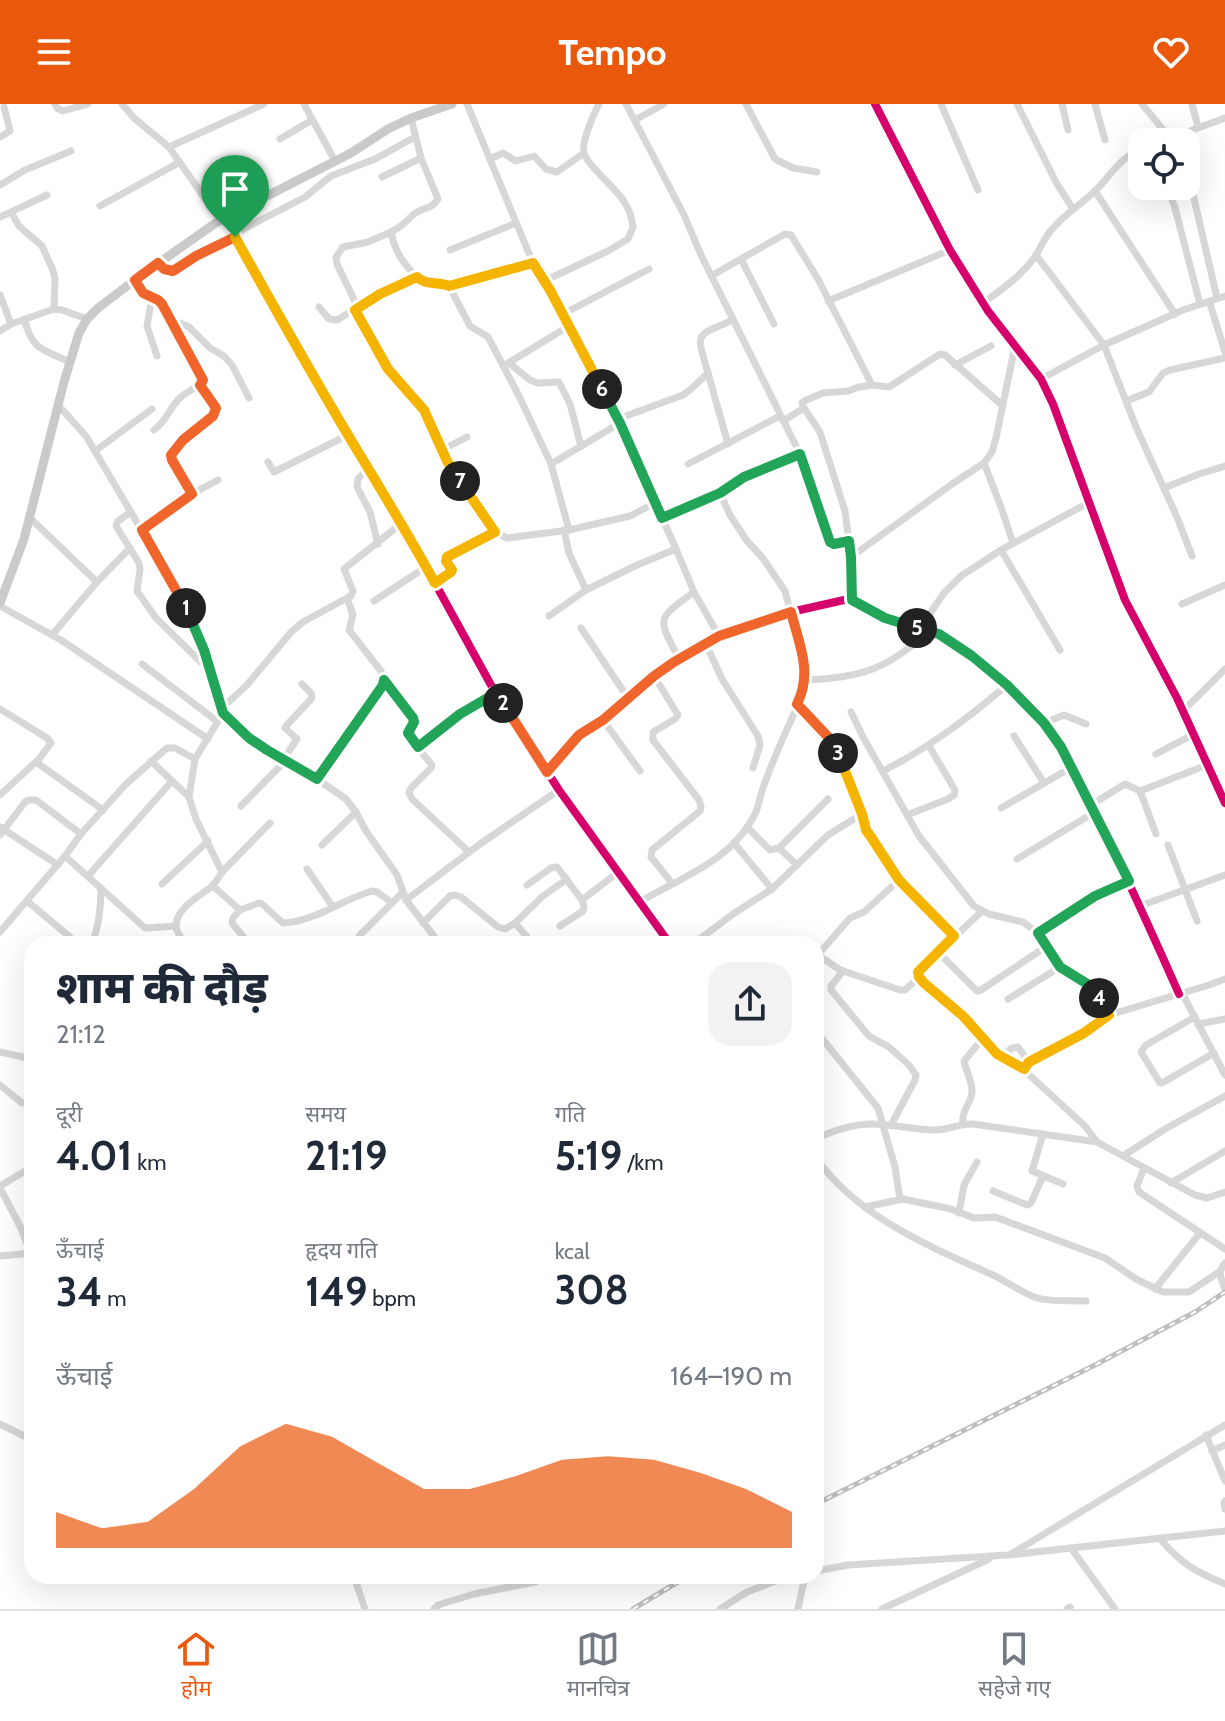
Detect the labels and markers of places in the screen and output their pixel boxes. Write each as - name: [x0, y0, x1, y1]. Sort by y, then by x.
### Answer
- pin: [201, 155, 269, 237]
- pin: 6: [582, 369, 622, 409]
- pin: 7: [440, 461, 480, 501]
- pin: 1: [166, 588, 206, 628]
- pin: 5: [897, 608, 937, 648]
- pin: 2: [483, 683, 523, 723]
- pin: 3: [818, 733, 858, 773]
- pin: 4: [1079, 978, 1119, 1018]

